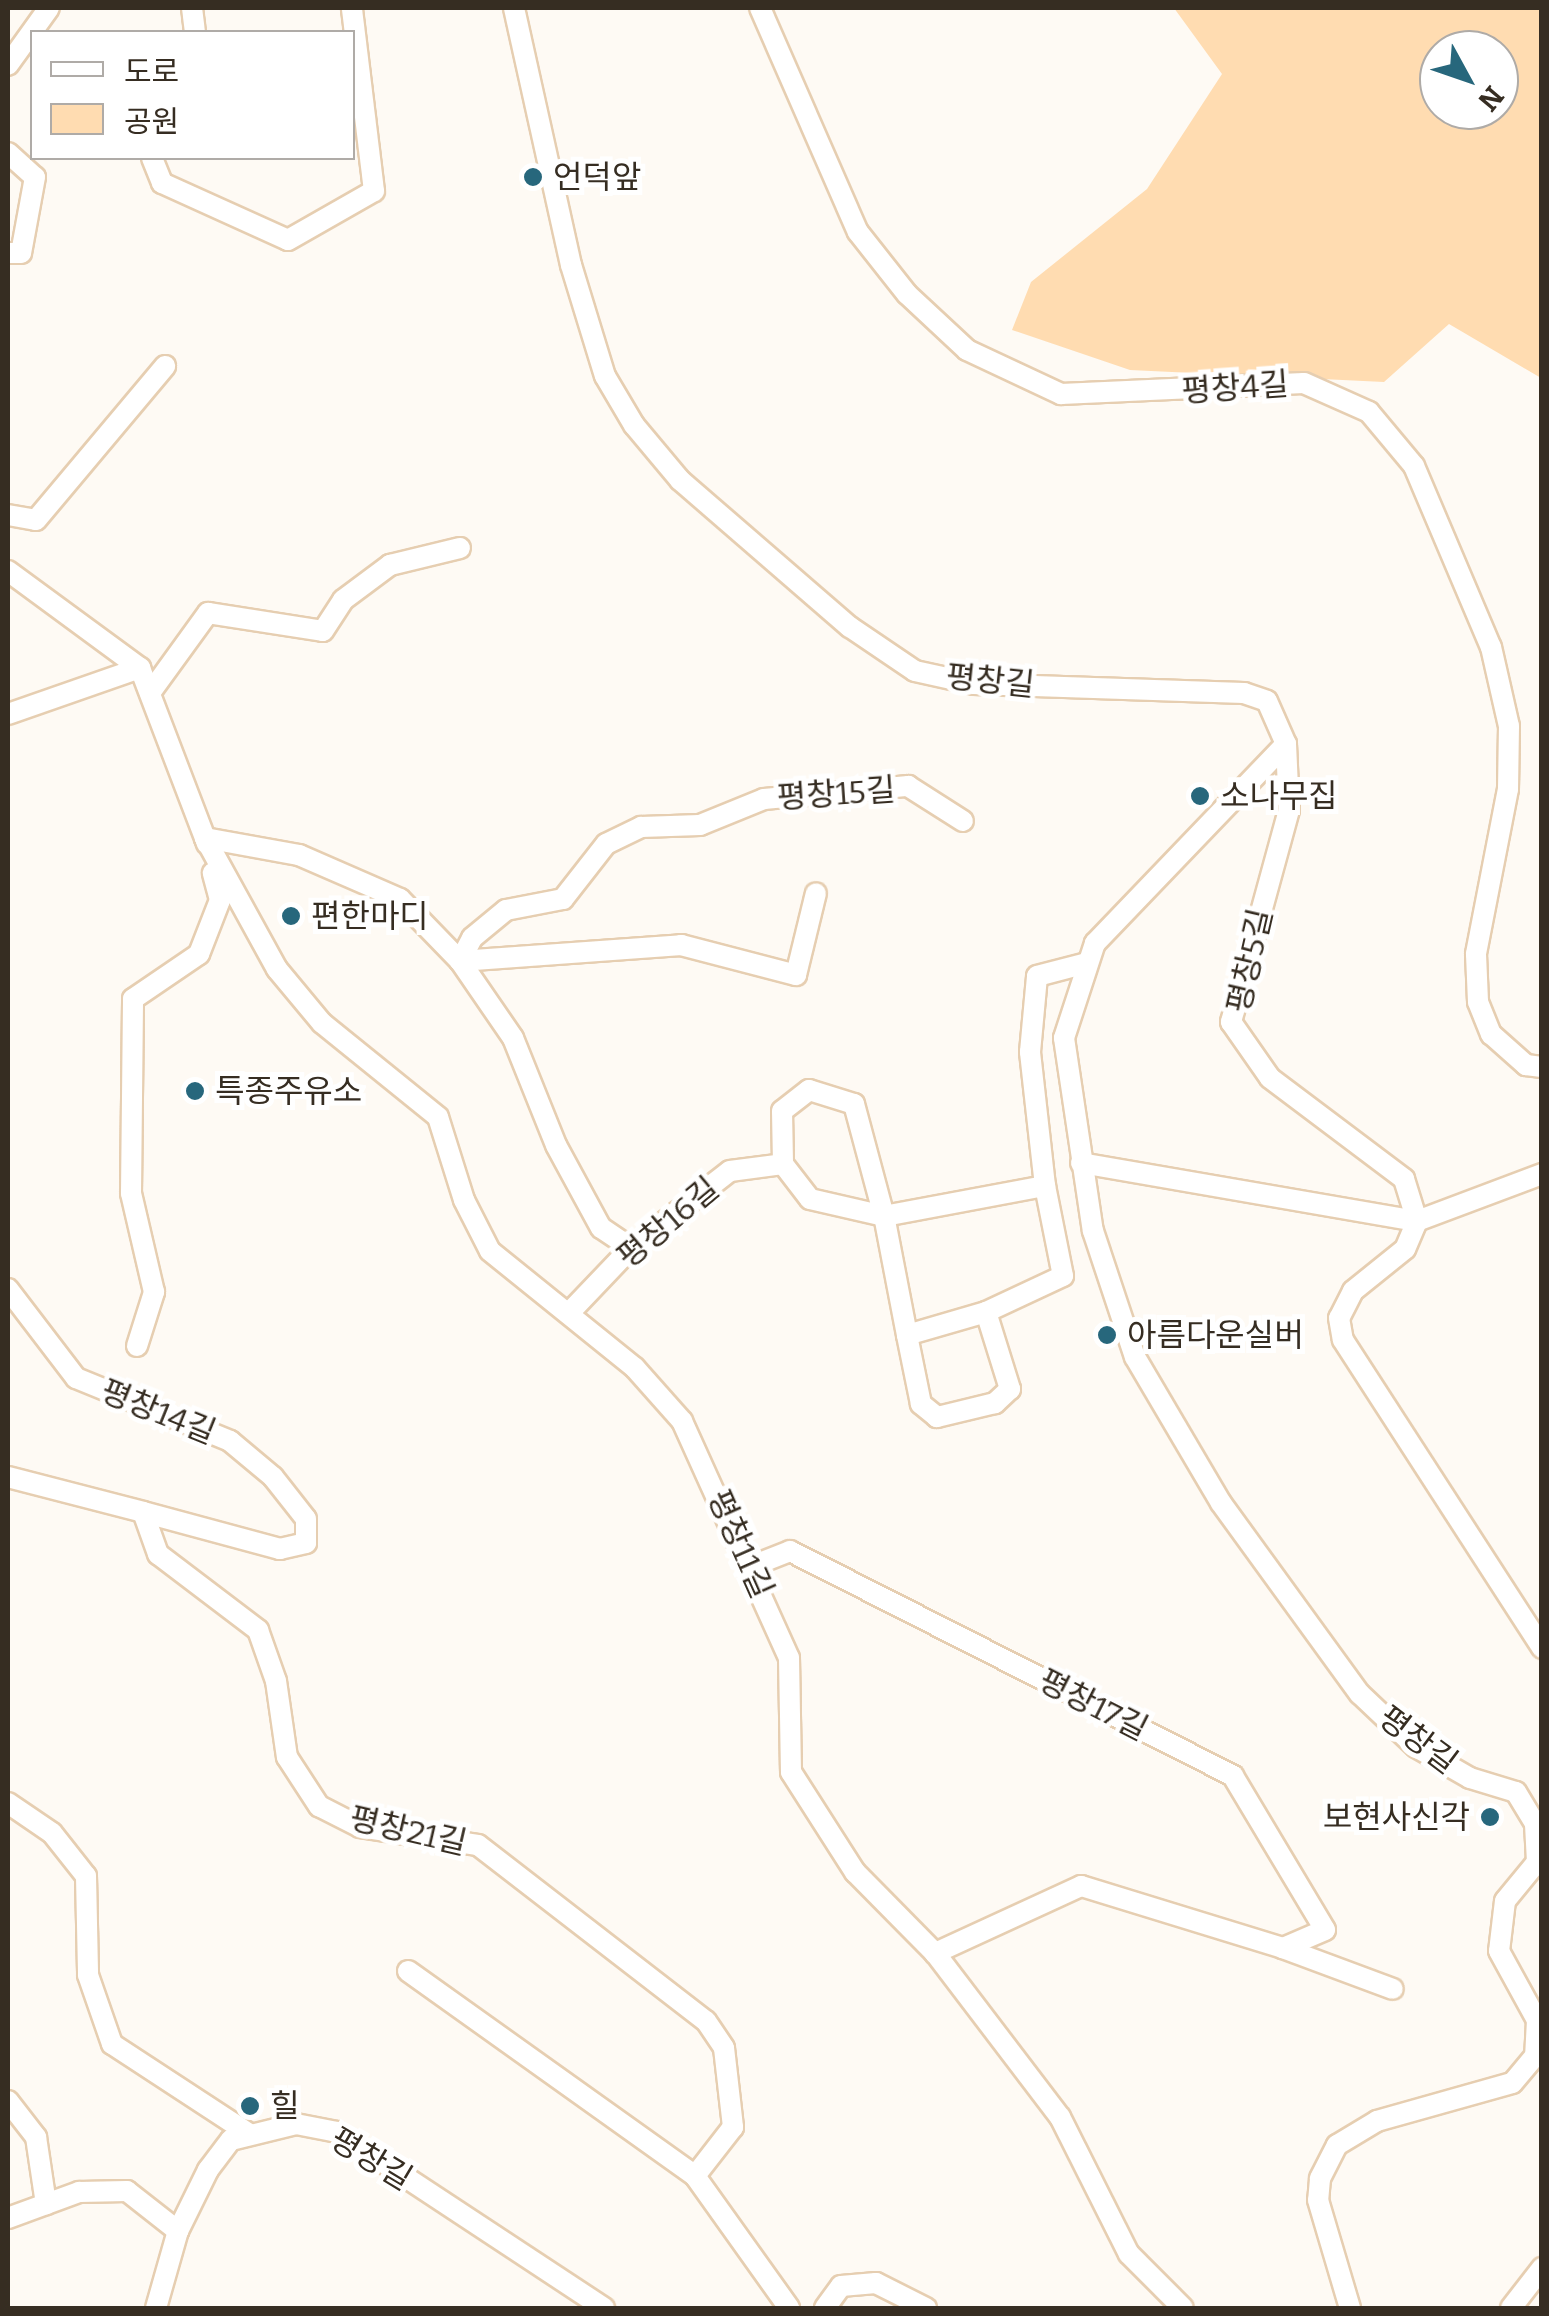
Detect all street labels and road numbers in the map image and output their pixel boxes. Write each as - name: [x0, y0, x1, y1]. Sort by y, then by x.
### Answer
- street label: 평창4길: [1180, 365, 1290, 411]
- street label: 평창길: [944, 657, 1036, 705]
- street label: 평창15길: [776, 771, 896, 817]
- street label: 평창5길: [1219, 905, 1281, 1017]
- street label: 평창16길: [610, 1170, 726, 1276]
- street label: 평창14길: [95, 1372, 221, 1452]
- street label: 평창11길: [699, 1484, 781, 1604]
- street label: 평창17길: [1032, 1661, 1154, 1749]
- street label: 평창길: [1371, 1698, 1465, 1782]
- street label: 평창21길: [346, 1799, 470, 1863]
- street label: 평창길: [323, 2120, 419, 2198]

